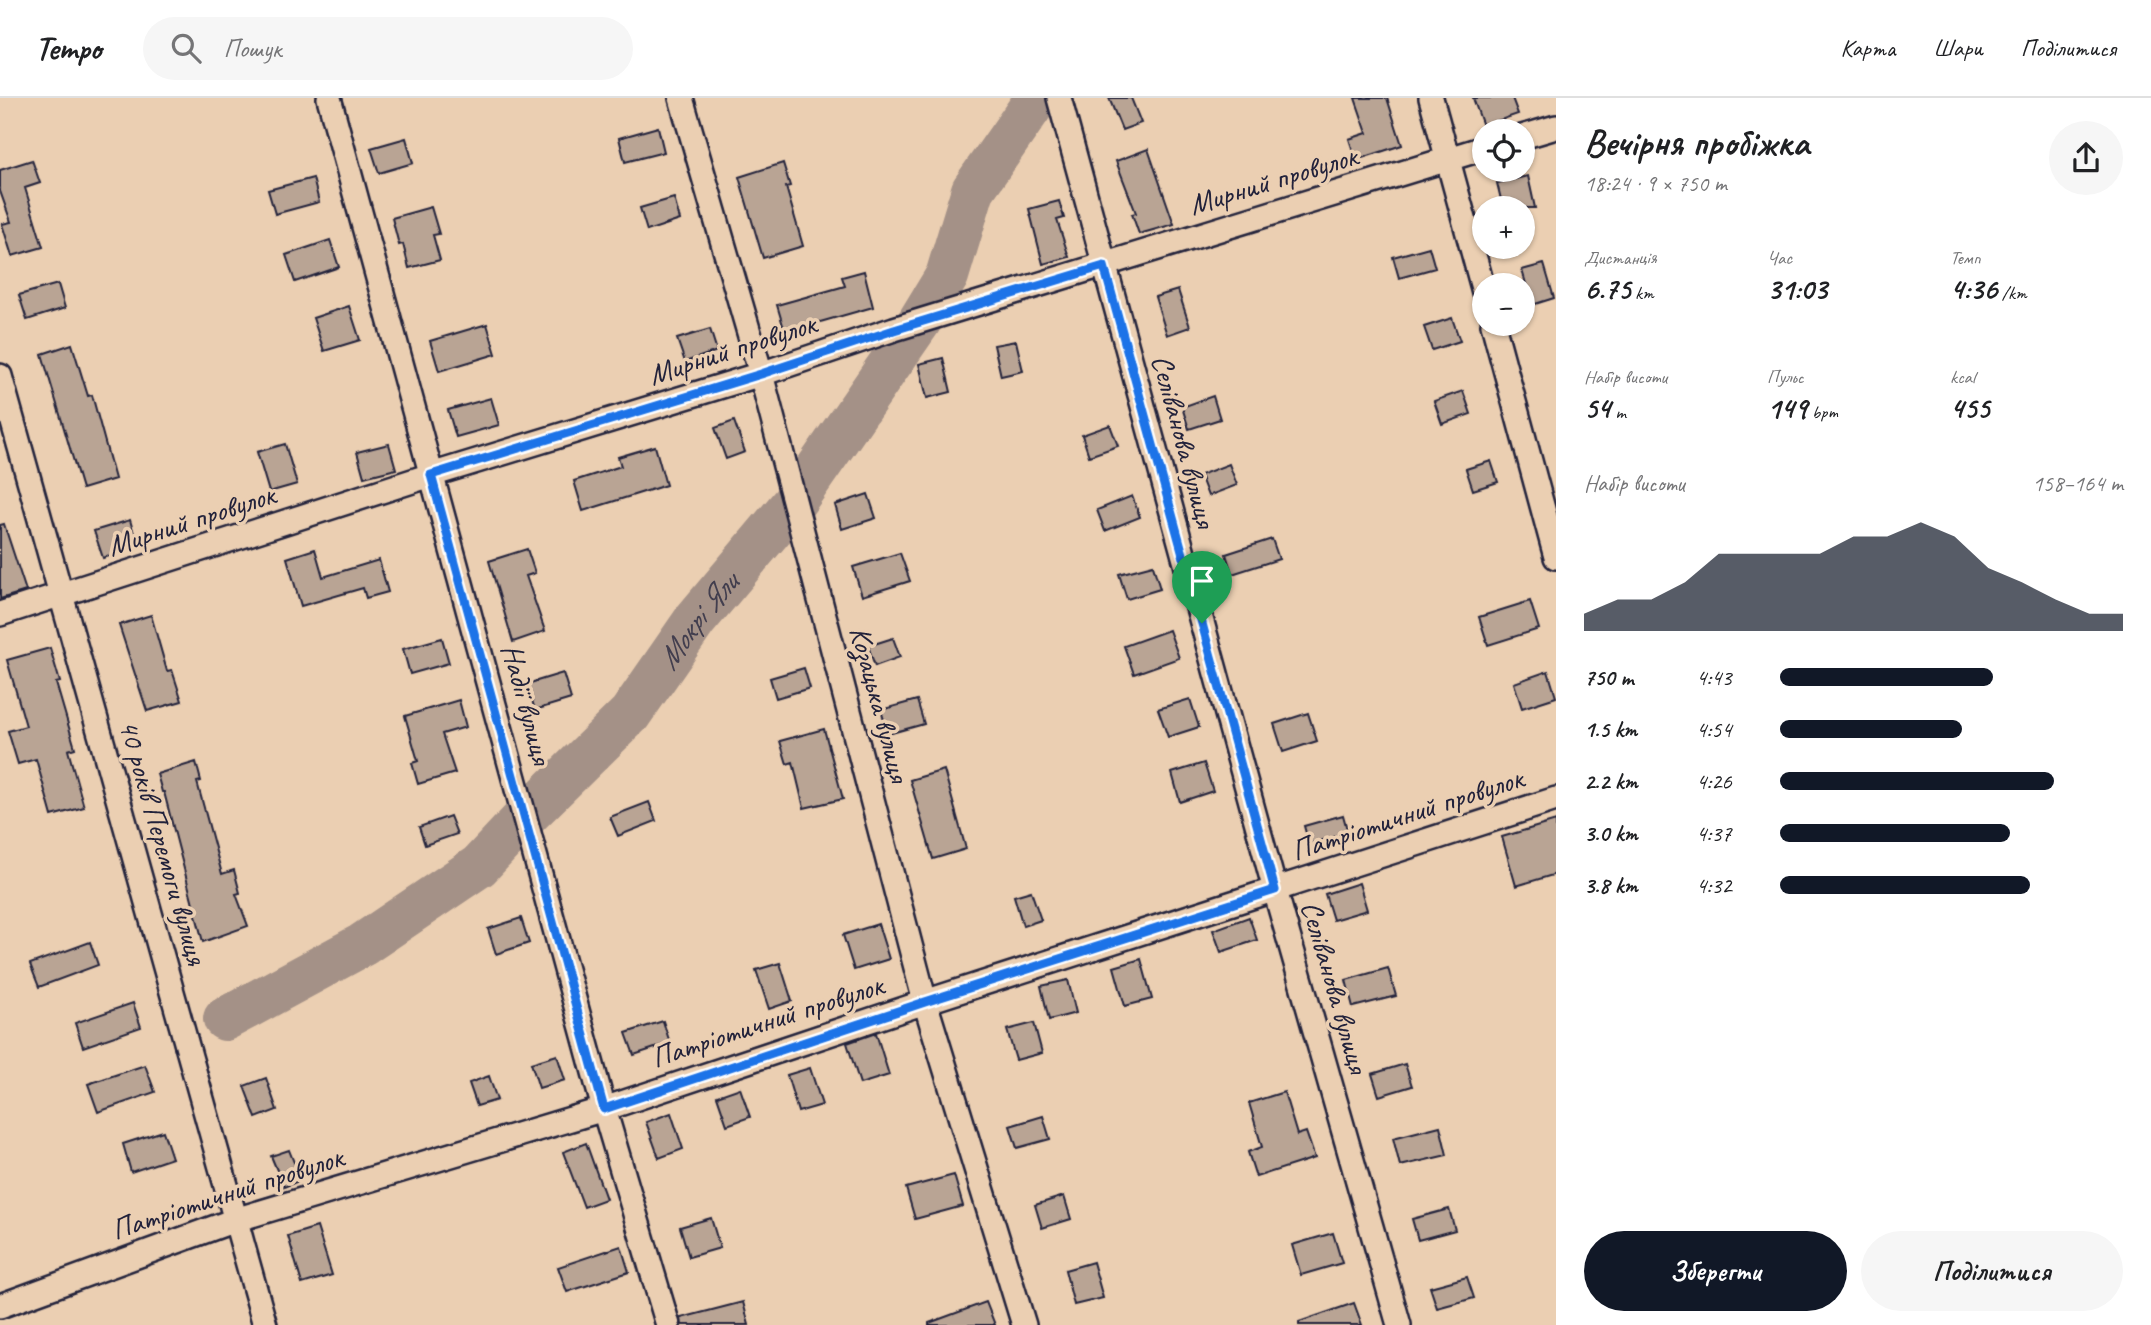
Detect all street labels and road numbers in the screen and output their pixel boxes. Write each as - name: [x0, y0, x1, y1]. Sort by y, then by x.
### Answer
- street label: Мирний провулок: [1184, 136, 1364, 224]
- street label: Мирний провулок: [644, 303, 822, 394]
- street label: Селіванова вулиця: [1143, 351, 1226, 534]
- street label: Мирний провулок: [103, 474, 281, 565]
- street label: Козацька вулиця: [841, 622, 920, 789]
- street label: Надії вулиця: [493, 640, 562, 771]
- street label: 40 років Перемоги вулиця: [110, 715, 217, 970]
- street label: Патріотичний провулок: [1286, 758, 1530, 869]
- street label: Селіванова вулиця: [1292, 897, 1378, 1080]
- street label: Патріотичний провулок: [646, 965, 890, 1076]
- street label: Патріотичний провулок: [106, 1137, 350, 1248]

